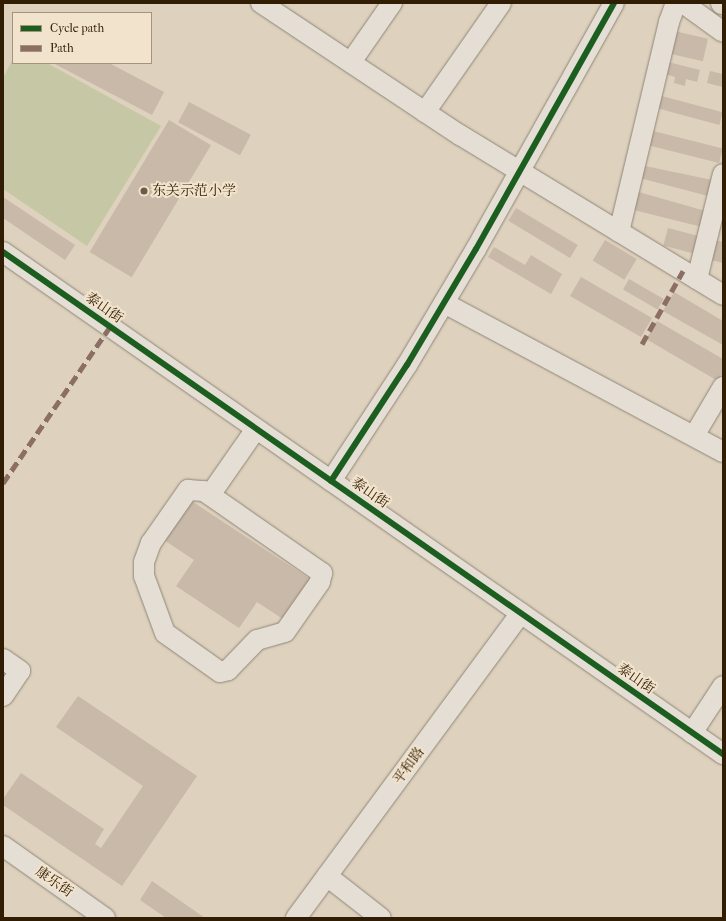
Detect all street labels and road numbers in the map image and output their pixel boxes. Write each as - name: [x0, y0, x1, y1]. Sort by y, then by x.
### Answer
- street label: 泰山街: [82, 289, 126, 327]
- street label: 泰山街: [348, 474, 392, 512]
- street label: 泰山街: [614, 660, 658, 698]
- street label: 平和路: [390, 744, 428, 788]
- street label: 康乐街: [32, 863, 76, 901]

